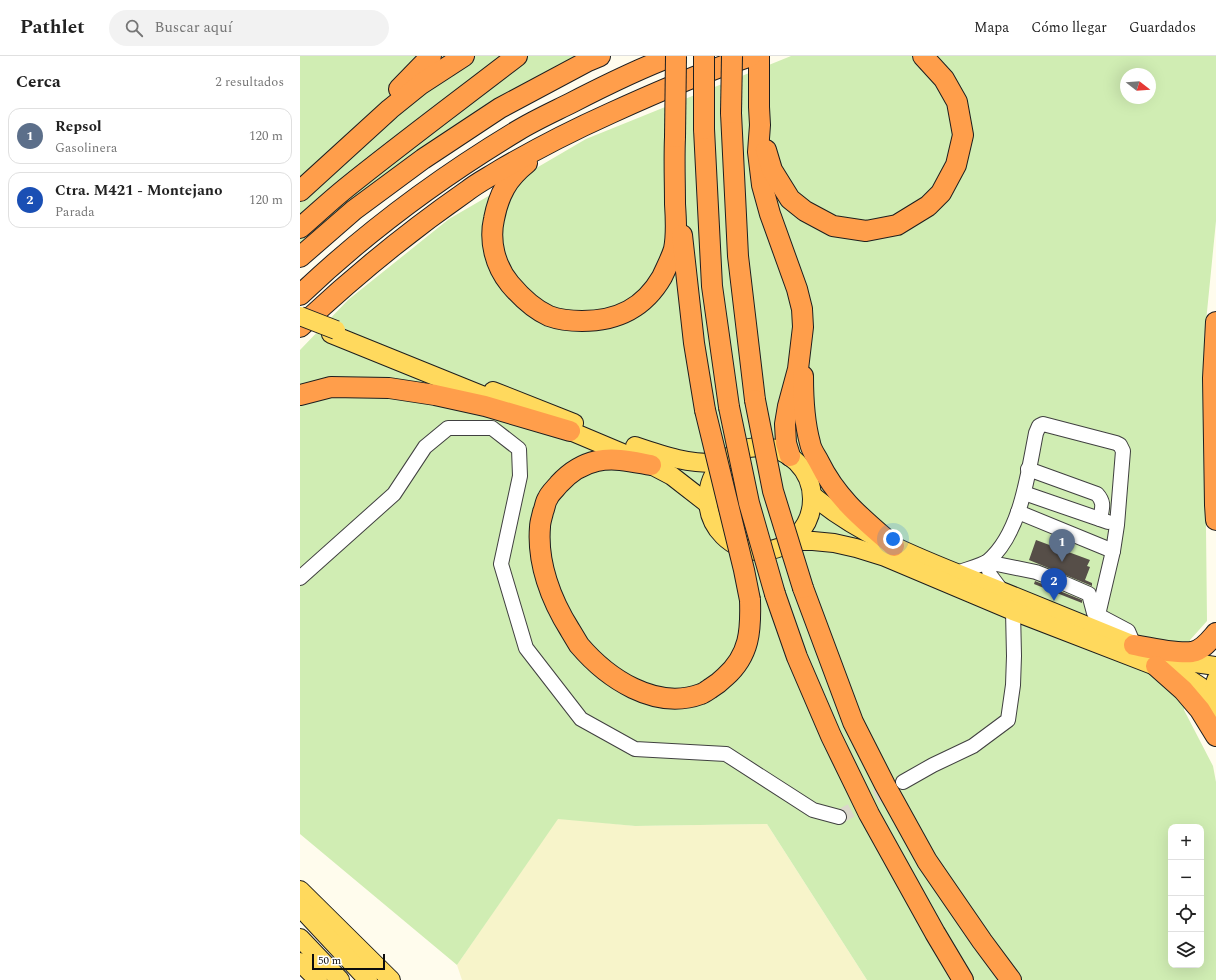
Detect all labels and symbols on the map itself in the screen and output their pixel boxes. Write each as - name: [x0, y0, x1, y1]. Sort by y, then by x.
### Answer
- north arrow: [1120, 68, 1156, 104]
- your location: [883, 529, 903, 549]
- pin: 1: [1049, 529, 1075, 562]
- pin: 2: [1041, 568, 1067, 601]
- scale bar: [312, 952, 385, 971]

